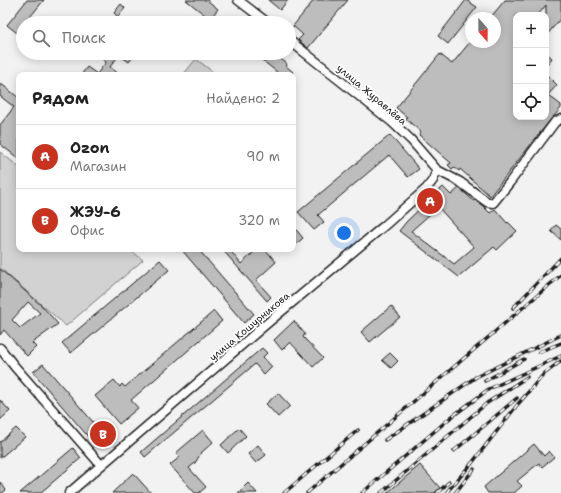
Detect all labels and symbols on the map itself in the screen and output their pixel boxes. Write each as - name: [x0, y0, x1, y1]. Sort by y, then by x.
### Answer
- north arrow: [465, 12, 501, 48]
- street label: улица Журавлёва: [334, 61, 410, 128]
- pin: A: [417, 186, 443, 216]
- your location: [334, 223, 354, 243]
- street label: улица Кошурникова: [207, 289, 293, 364]
- pin: B: [90, 419, 116, 449]

